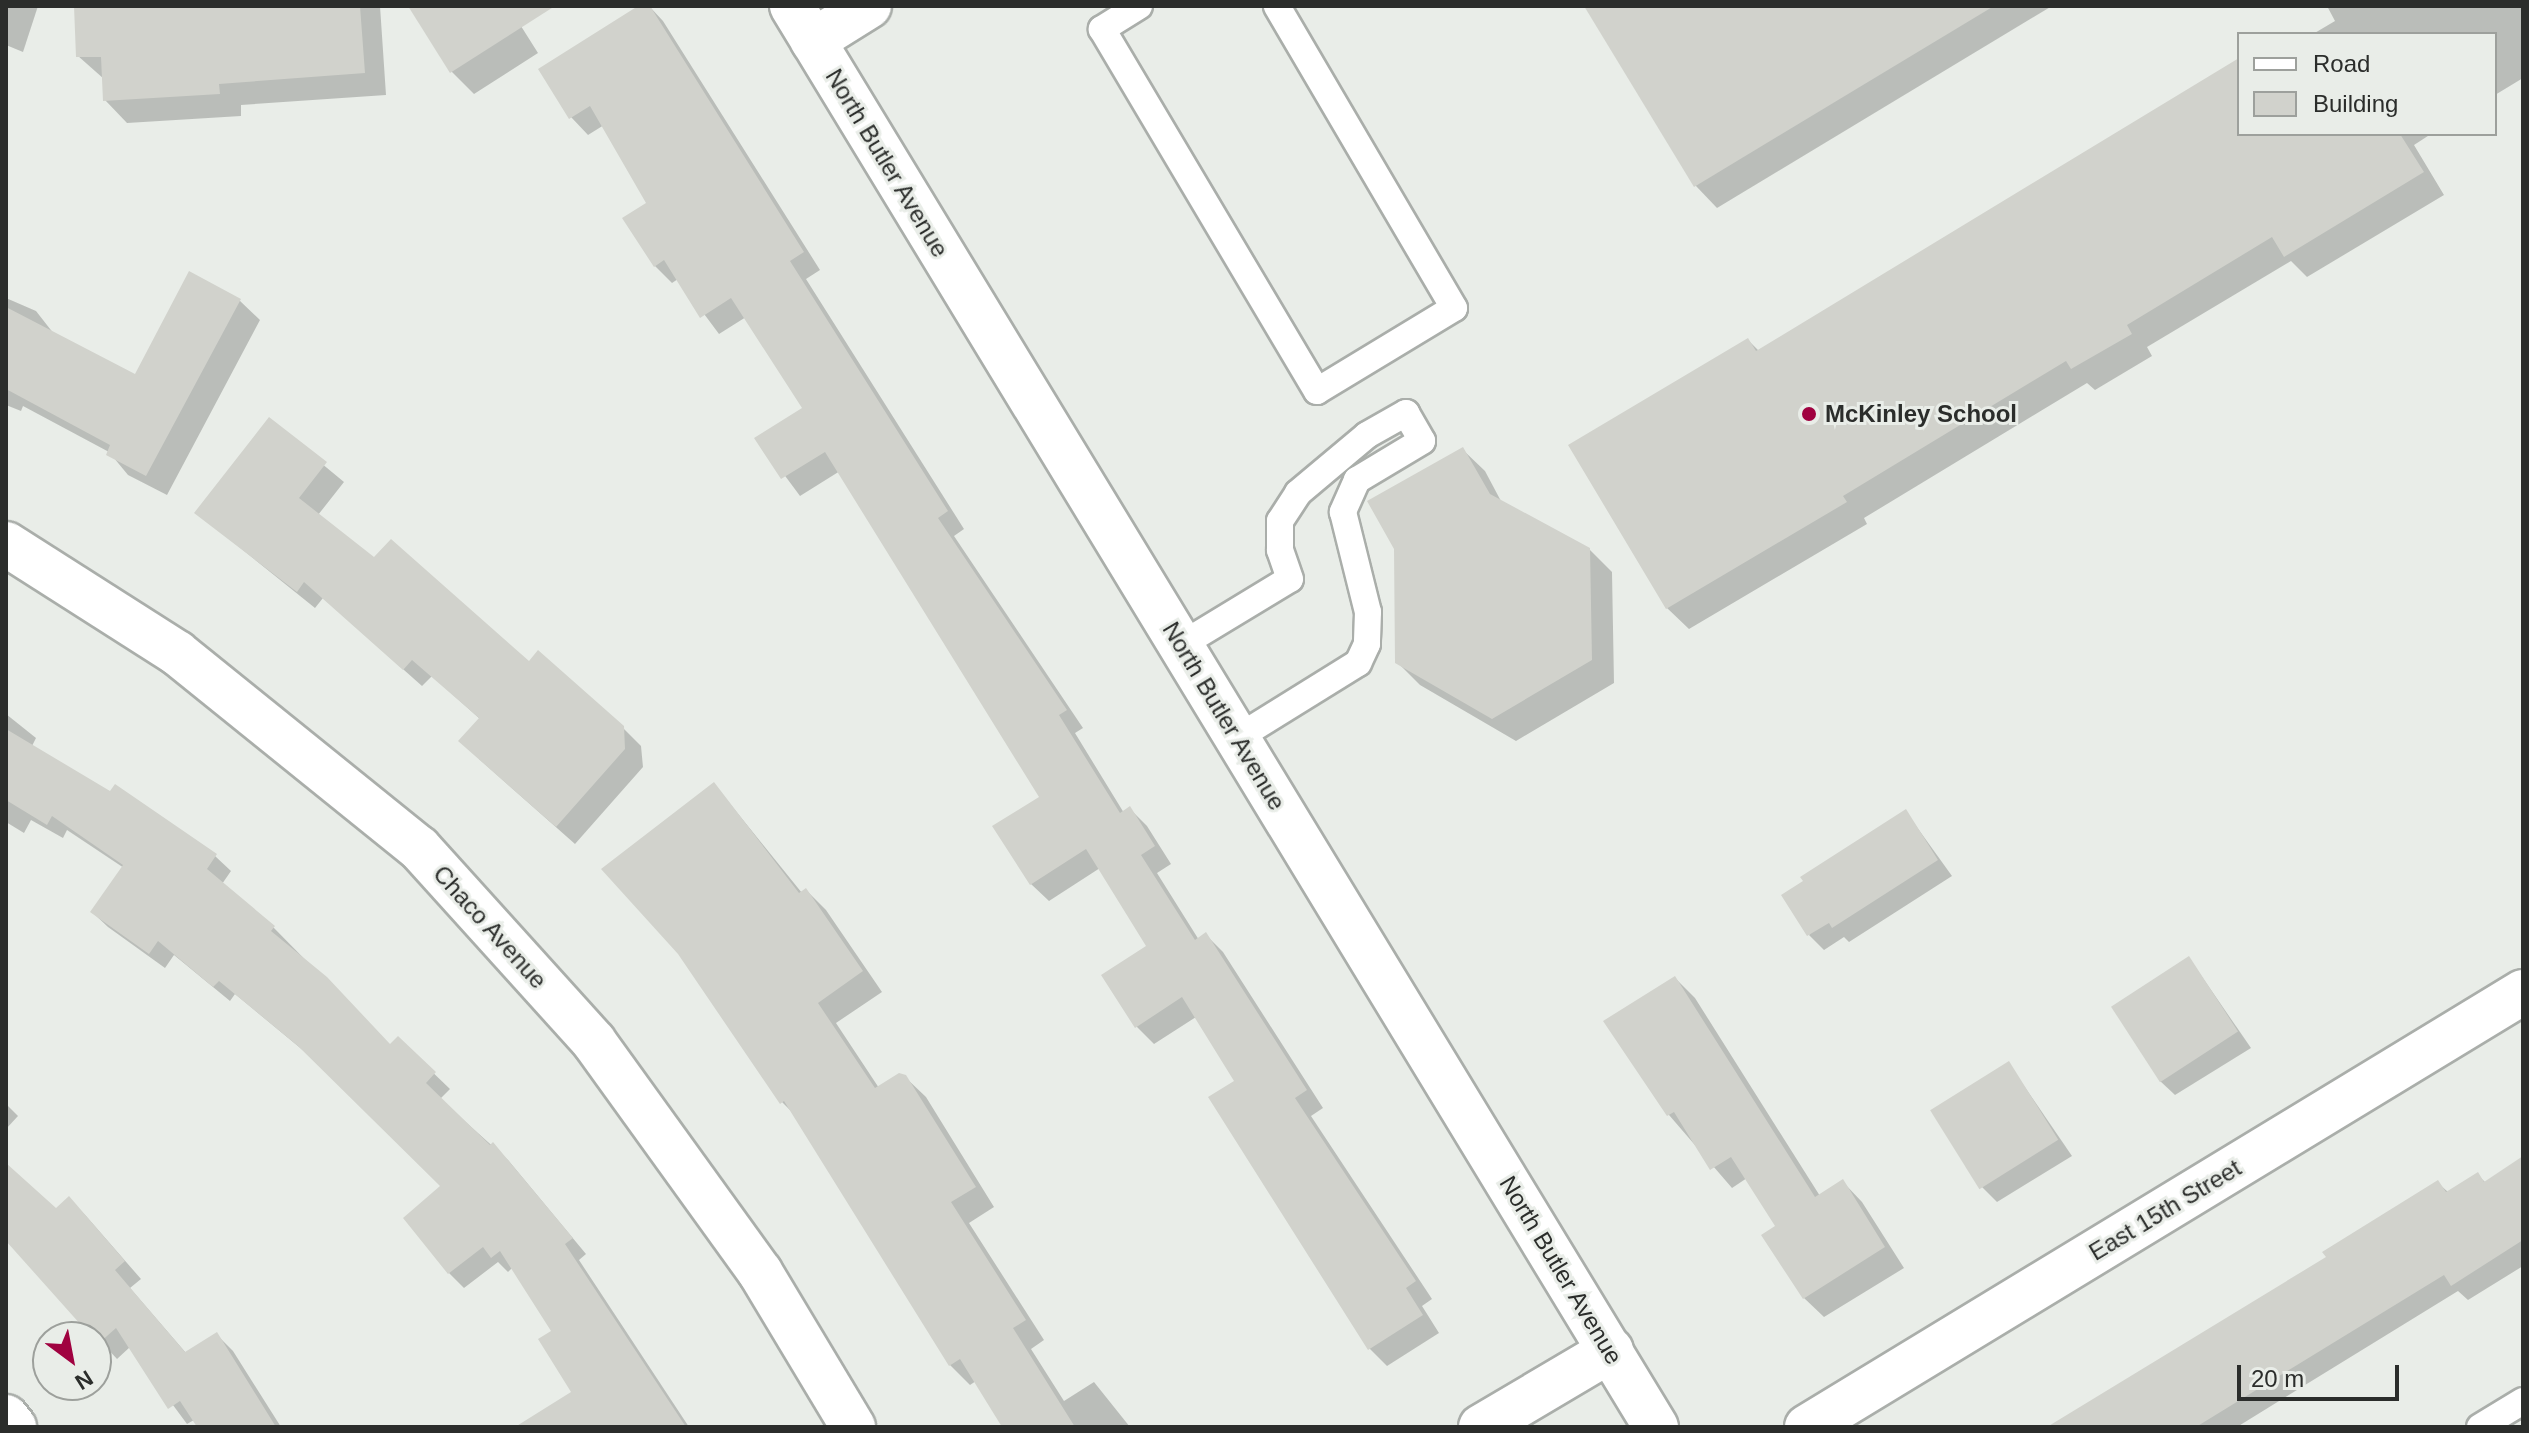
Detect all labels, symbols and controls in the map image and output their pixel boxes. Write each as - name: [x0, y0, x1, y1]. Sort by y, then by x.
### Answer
- legend: [2237, 32, 2497, 136]
- text: Road: [2313, 50, 2370, 77]
- street label: North Butler Avenue: [819, 63, 955, 263]
- text: Building: [2313, 90, 2398, 117]
- place label: McKinley School: [1825, 400, 2017, 428]
- marker: McKinley School: [1800, 405, 1818, 423]
- street label: North Butler Avenue: [1156, 616, 1292, 816]
- street label: Chaco Avenue: [427, 859, 553, 995]
- street label: East 15th Street: [2084, 1153, 2246, 1267]
- street label: North Butler Avenue: [1493, 1170, 1629, 1370]
- north arrow: [32, 1321, 112, 1401]
- scale bar: [2241, 1349, 2403, 1399]
- text: N: [71, 1365, 97, 1395]
- text: 20 m: [2251, 1365, 2304, 1392]

